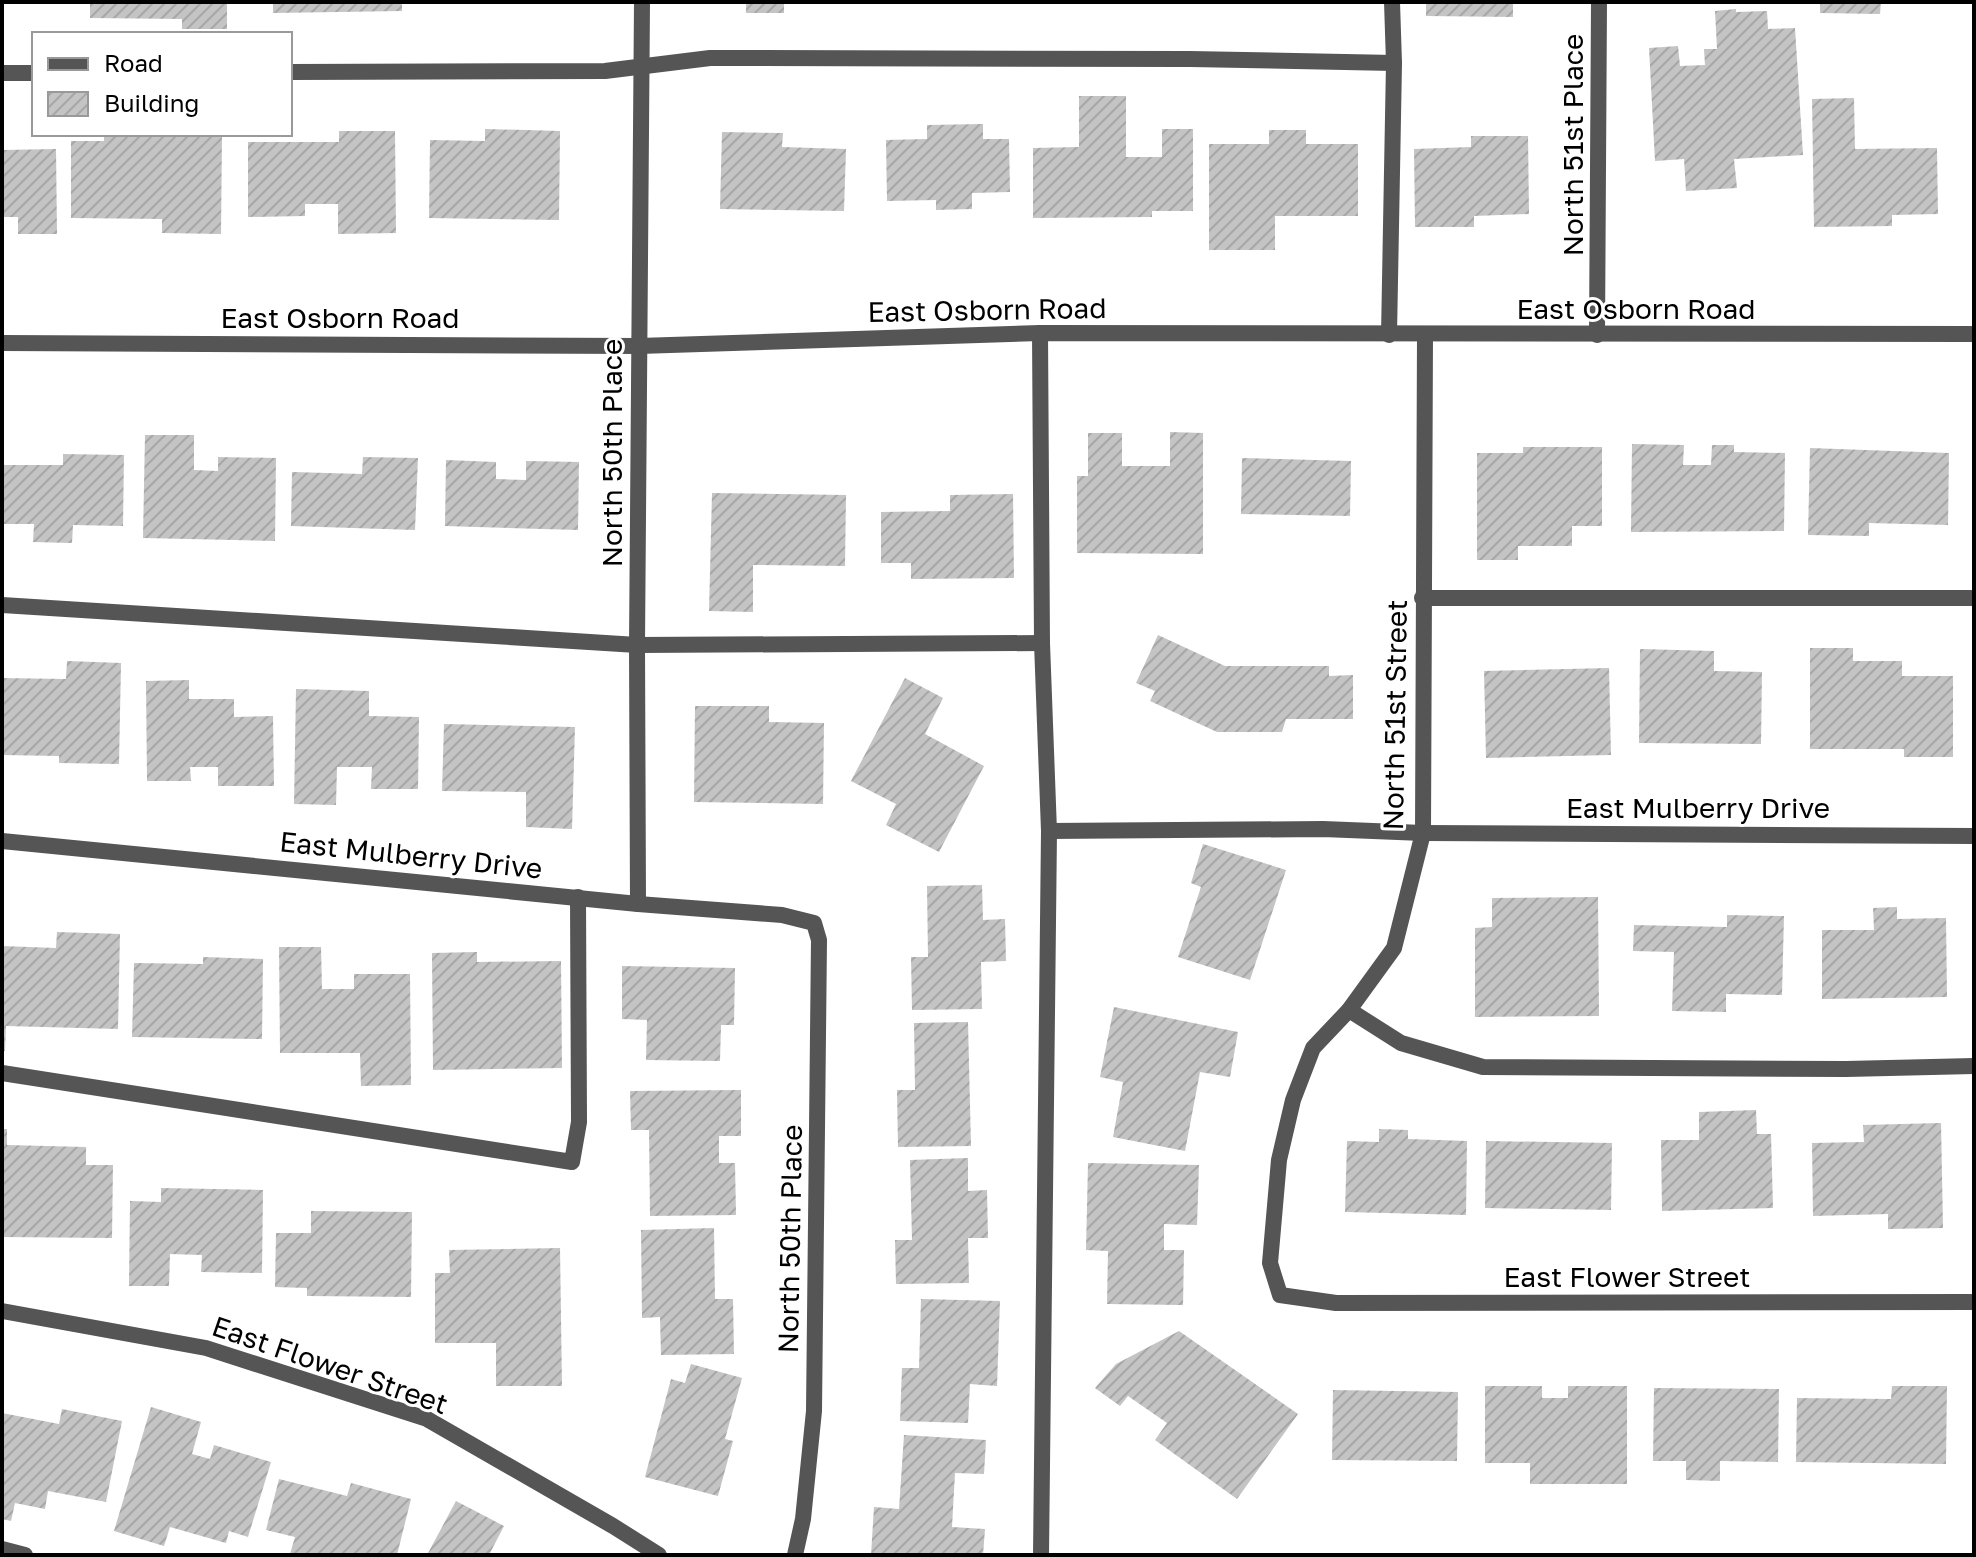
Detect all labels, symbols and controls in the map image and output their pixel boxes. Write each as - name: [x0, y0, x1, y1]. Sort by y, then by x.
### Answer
- legend: [32, 32, 292, 136]
- street label: North 51st Place: [1556, 34, 1589, 256]
- text: Road: [104, 48, 163, 77]
- text: Building: [104, 88, 199, 117]
- street label: East Osborn Road: [867, 291, 1107, 328]
- street label: East Osborn Road: [1517, 292, 1755, 325]
- street label: East Osborn Road: [221, 301, 459, 334]
- street label: North 50th Place: [595, 339, 628, 567]
- street label: North 51st Street: [1376, 599, 1413, 831]
- street label: East Mulberry Drive: [1566, 791, 1830, 824]
- street label: East Mulberry Drive: [278, 824, 544, 885]
- street label: North 50th Place: [771, 1124, 808, 1354]
- street label: East Flower Street: [1504, 1260, 1750, 1293]
- street label: East Flower Street: [208, 1309, 452, 1420]

